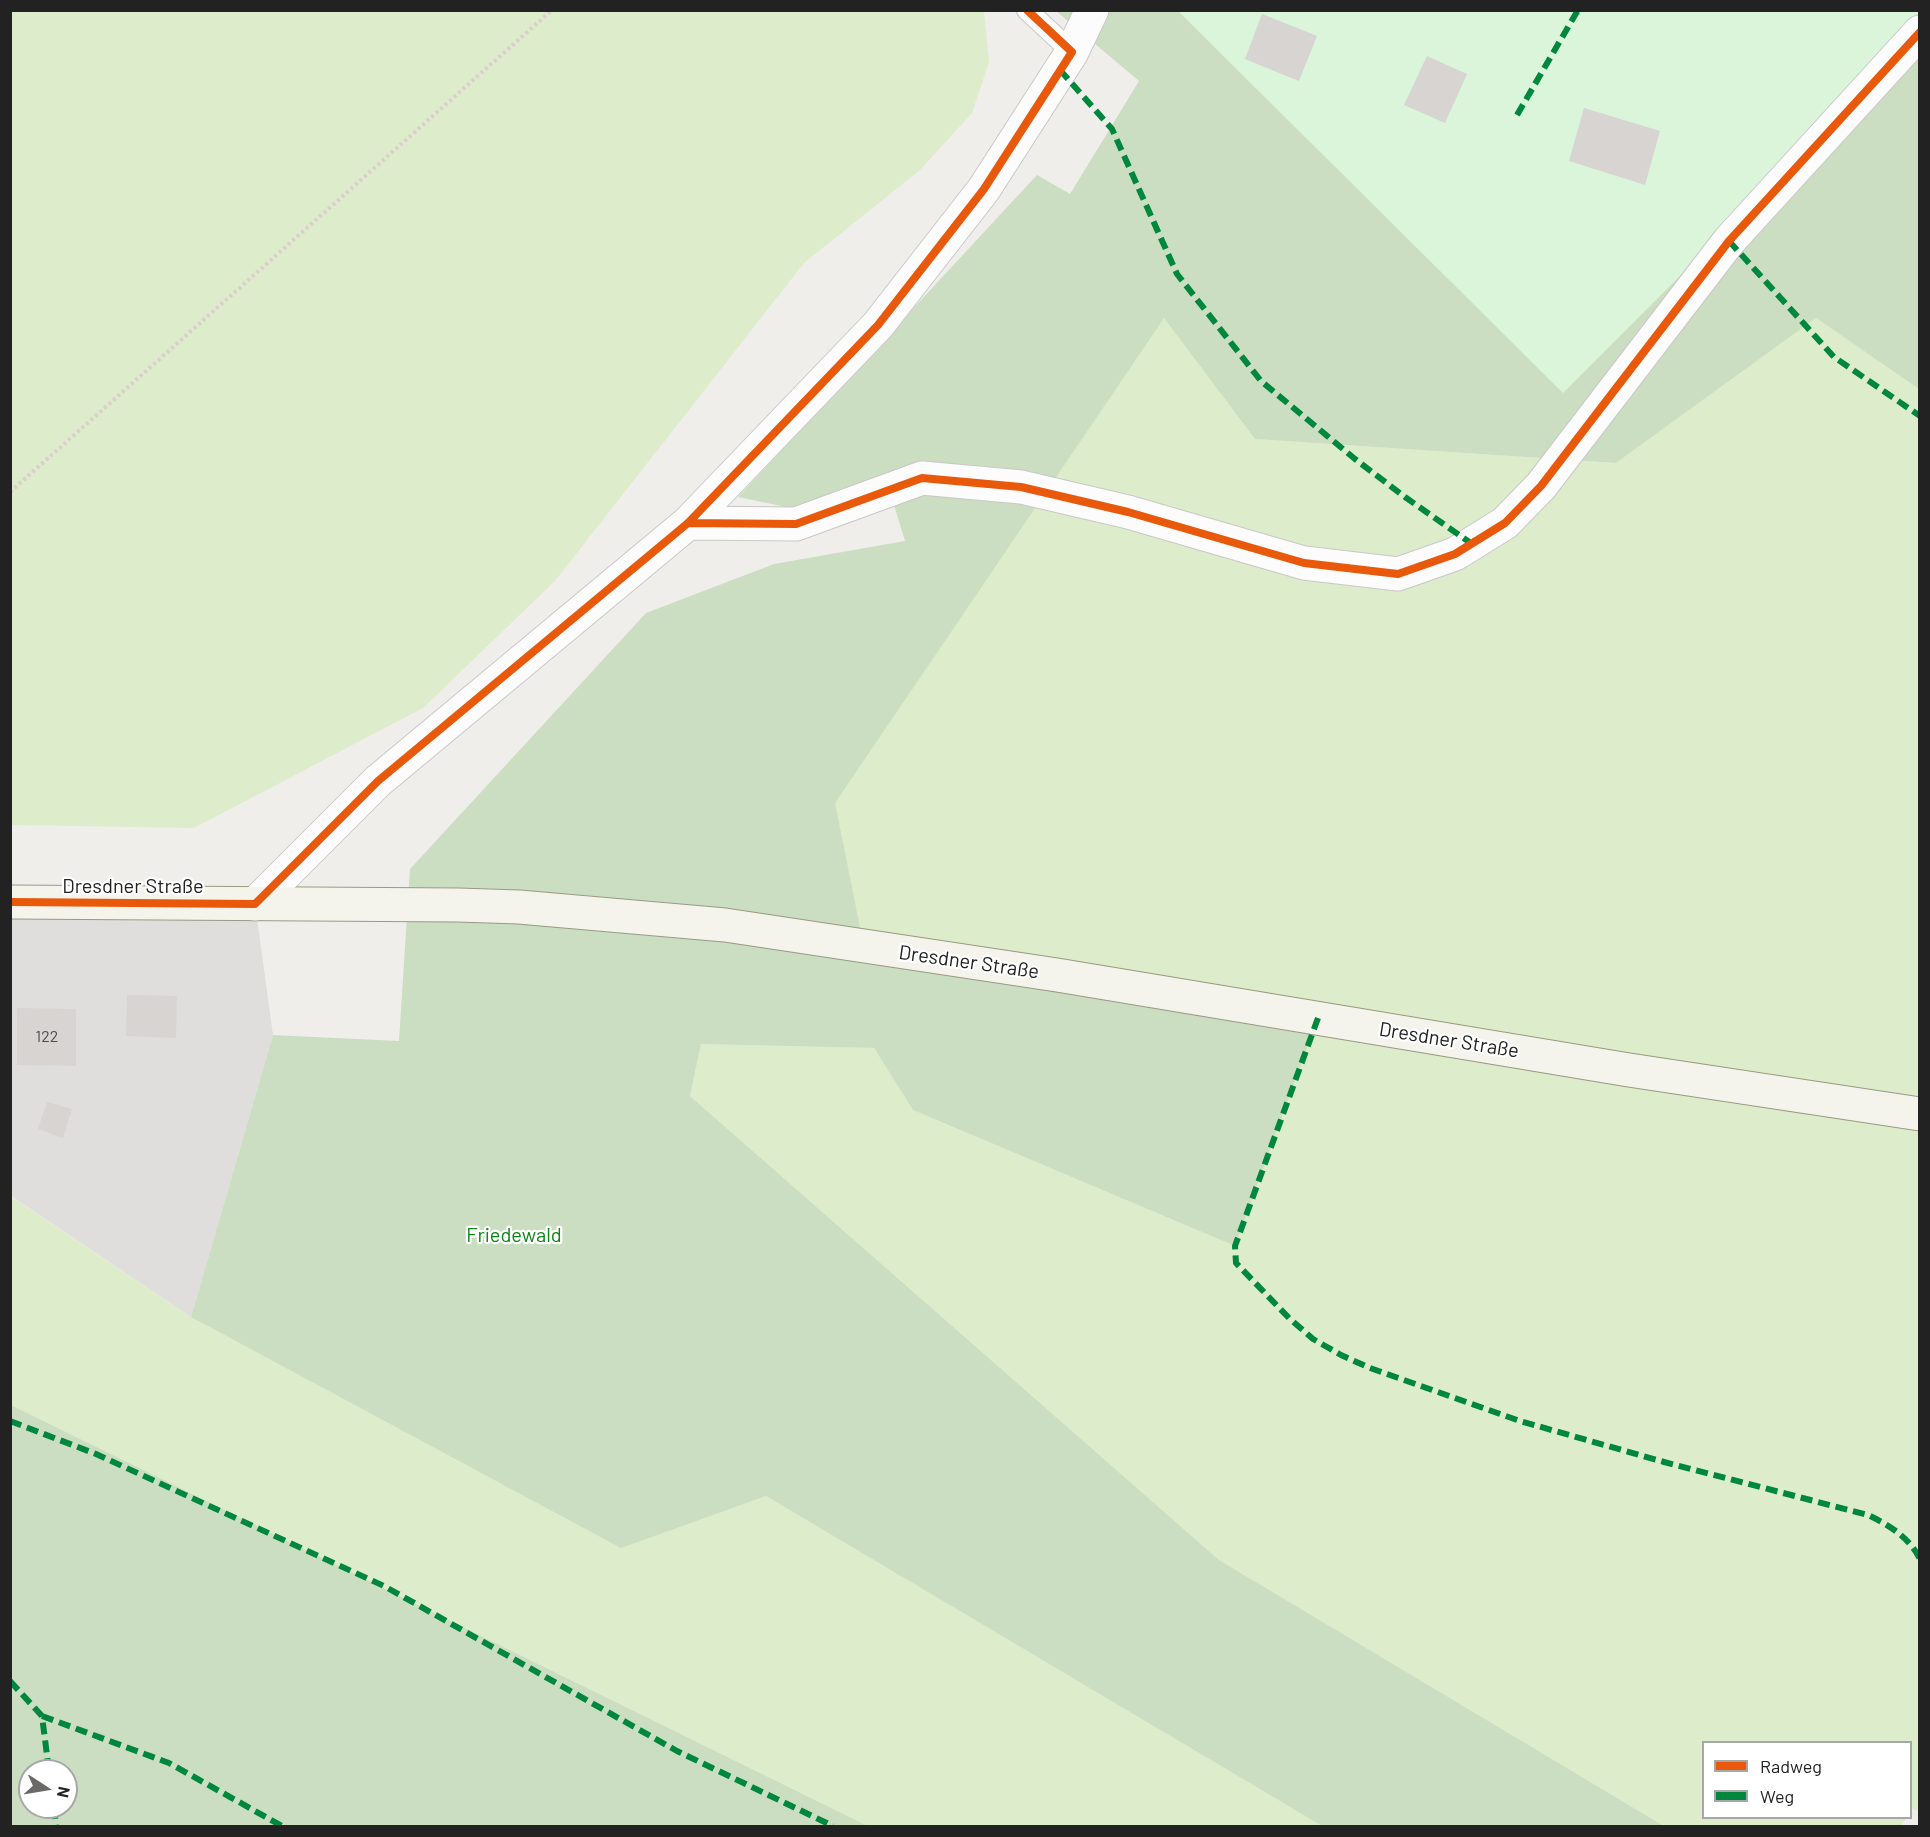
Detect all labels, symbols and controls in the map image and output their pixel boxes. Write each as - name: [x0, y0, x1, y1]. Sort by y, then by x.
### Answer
- street label: Dresdner Straße: [62, 874, 204, 898]
- street label: Dresdner Straße: [897, 940, 1041, 984]
- street label: Dresdner Straße: [1377, 1017, 1521, 1063]
- house number: 122: [36, 1027, 58, 1047]
- park label: Friedewald: [466, 1223, 562, 1247]
- legend: [1702, 1741, 1912, 1819]
- text: Radweg: [1760, 1755, 1822, 1777]
- north arrow: [18, 1759, 78, 1819]
- text: N: [54, 1785, 75, 1800]
- text: Weg: [1760, 1785, 1794, 1807]

